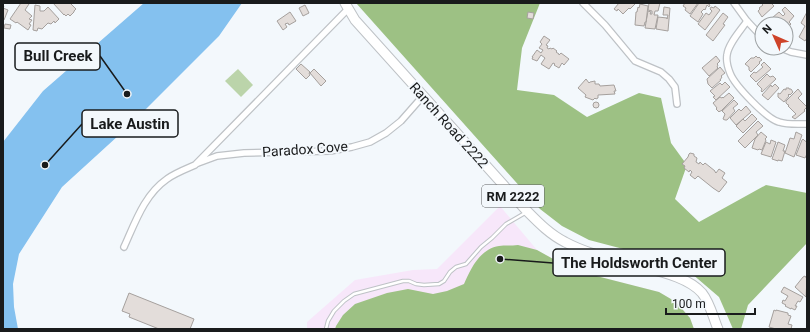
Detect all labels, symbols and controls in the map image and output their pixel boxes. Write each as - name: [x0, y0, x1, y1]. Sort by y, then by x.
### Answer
- north arrow: [754, 16, 794, 56]
- text: N: [760, 22, 775, 37]
- callout: Bull Creek: [15, 43, 100, 70]
- text: Bull Creek: [23, 47, 93, 65]
- street label: Ranch Road 2222: [406, 79, 492, 171]
- callout: Lake Austin: [82, 110, 178, 137]
- text: Lake Austin: [90, 115, 170, 133]
- street label: Paradox Cove: [262, 138, 348, 160]
- road number: RM 2222: [482, 185, 544, 207]
- callout: The Holdsworth Center: [553, 249, 725, 276]
- text: The Holdsworth Center: [561, 254, 718, 272]
- scale bar: [666, 290, 755, 316]
- text: 100 m: [672, 297, 706, 311]

